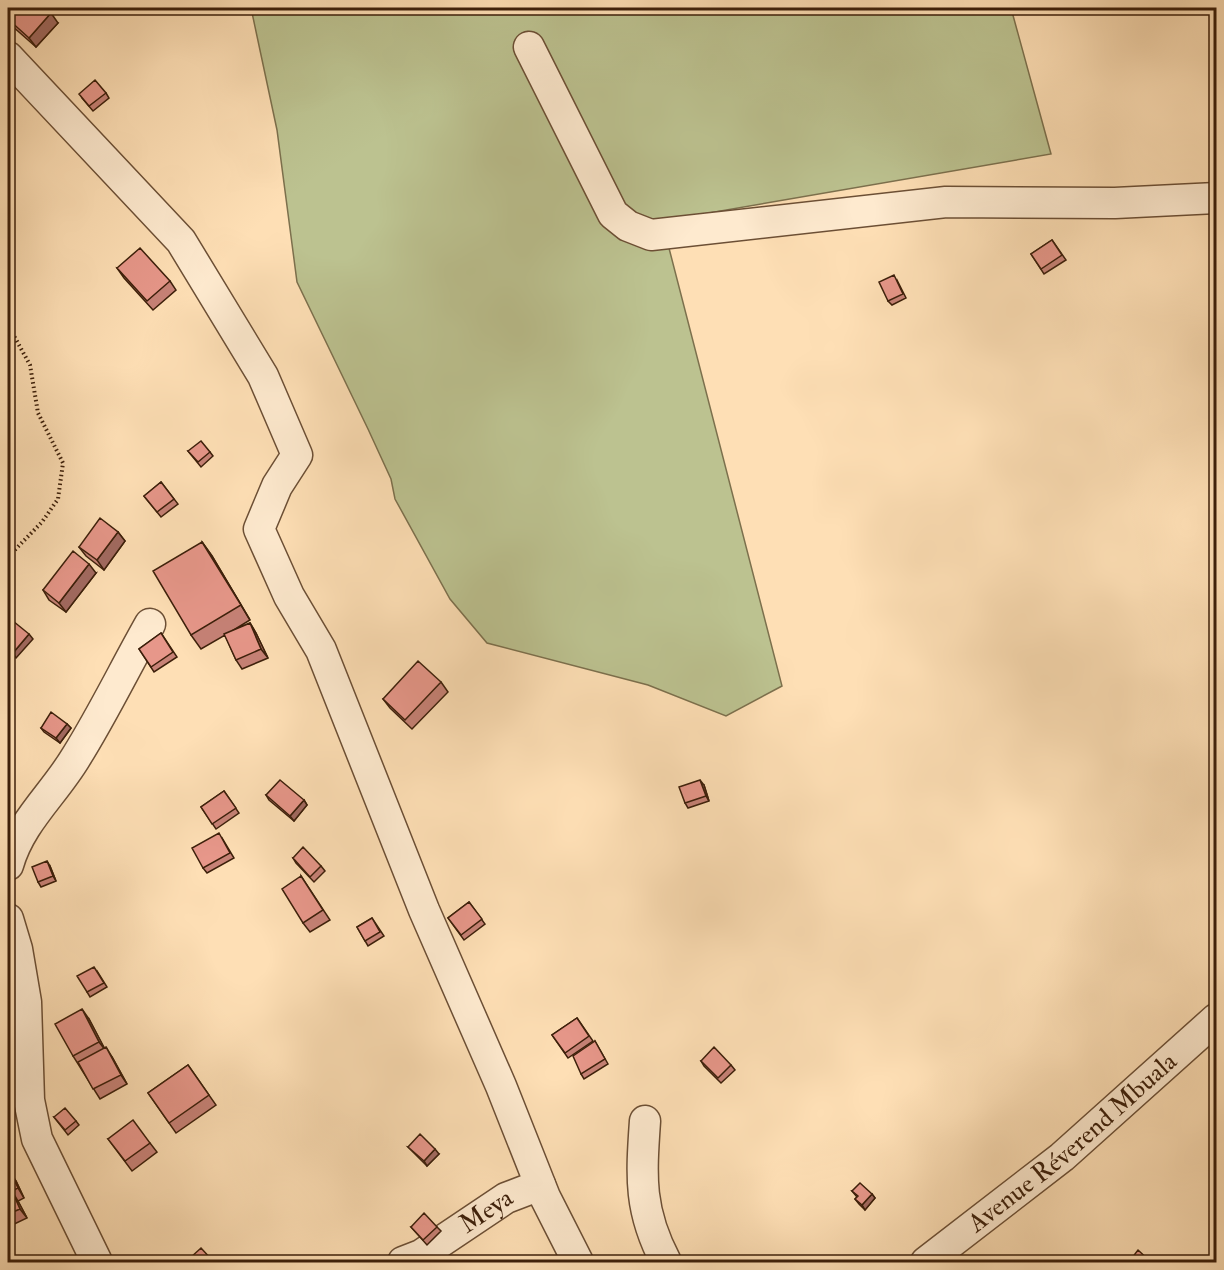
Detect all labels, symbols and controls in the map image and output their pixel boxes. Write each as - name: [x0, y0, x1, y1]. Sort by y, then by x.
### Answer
- street label: Avenue Réverend Mbuala: [961, 1045, 1184, 1240]
- street label: Meya: [453, 1182, 519, 1241]

